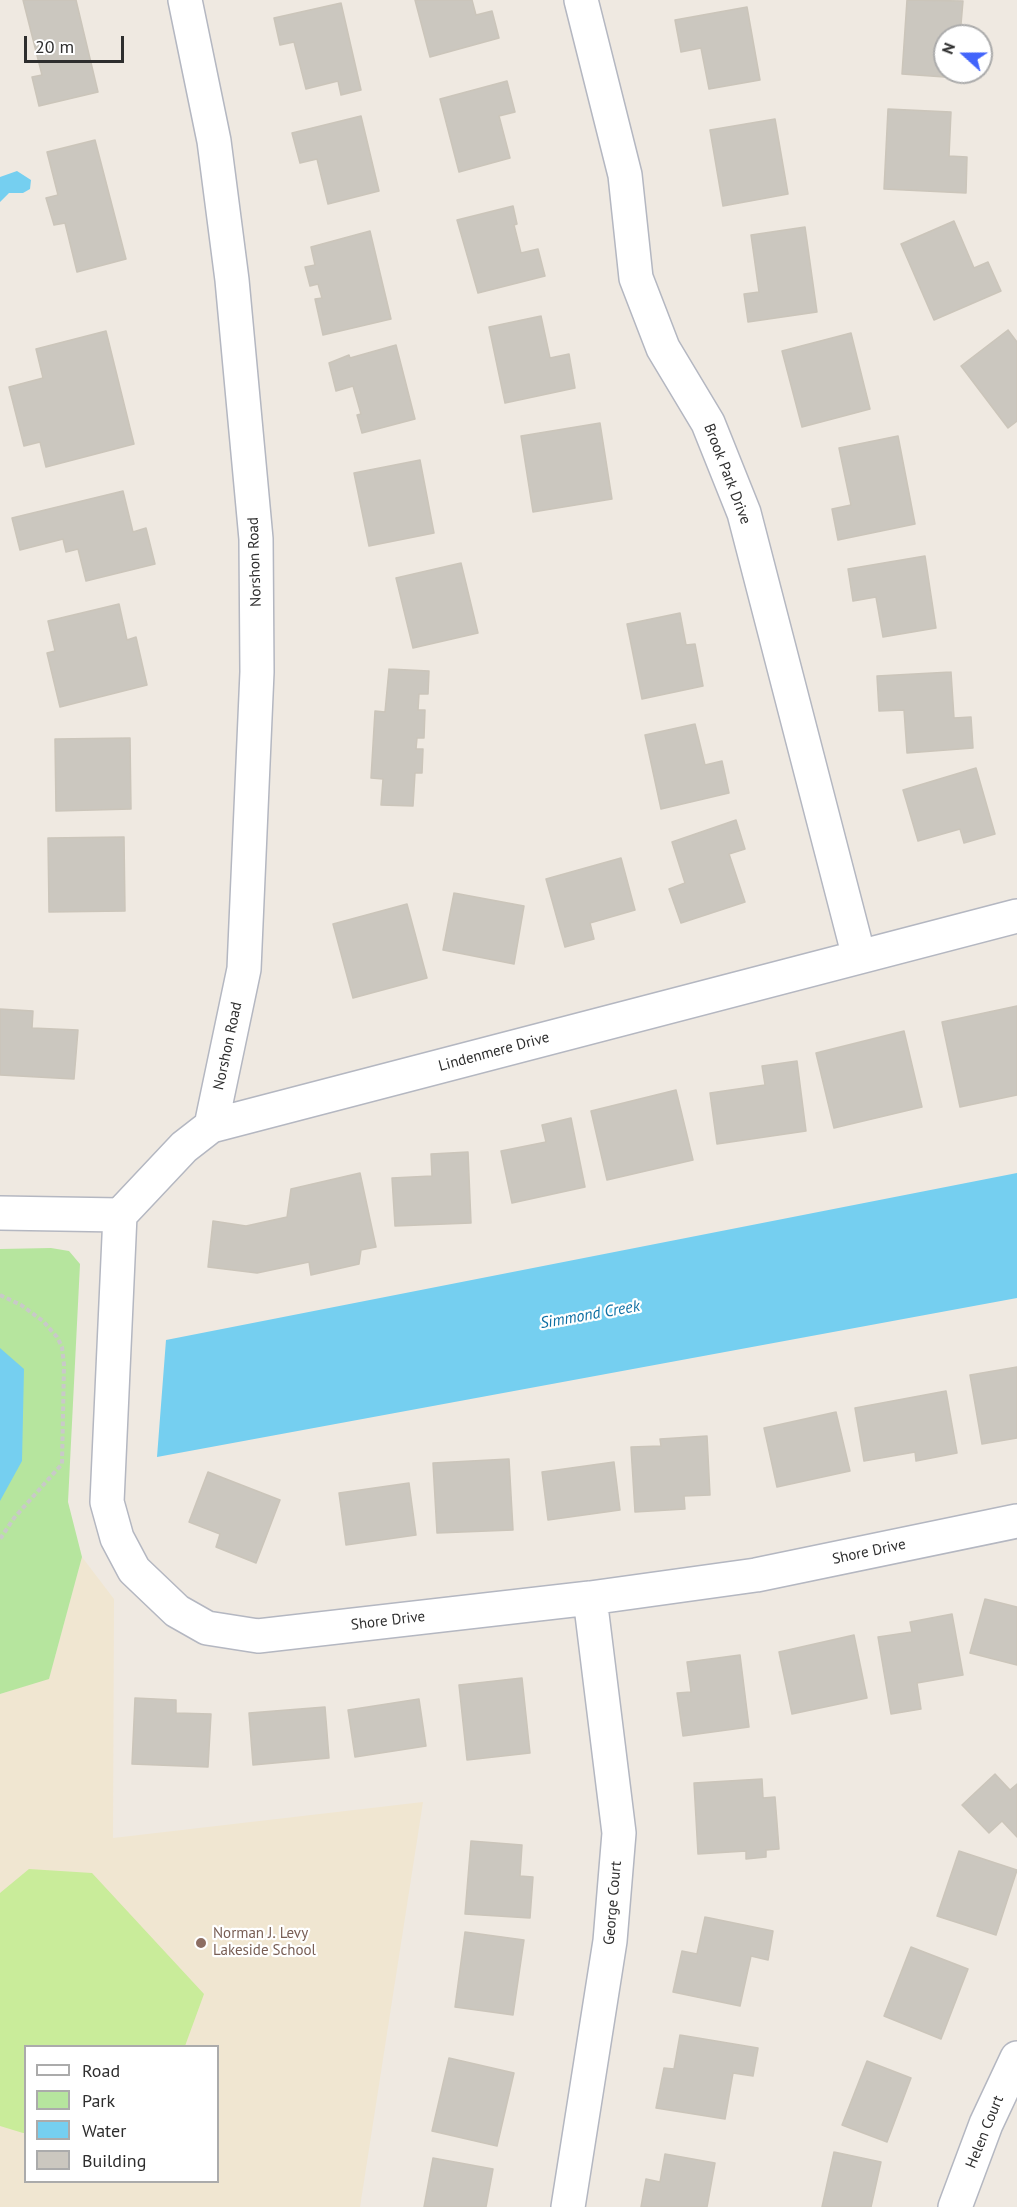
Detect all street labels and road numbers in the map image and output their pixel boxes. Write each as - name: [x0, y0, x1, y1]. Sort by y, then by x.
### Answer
- street label: Brook Park Drive: [700, 421, 754, 527]
- street label: Norshon Road: [244, 517, 266, 607]
- street label: Norshon Road: [210, 1000, 246, 1092]
- street label: Lindenmere Drive: [437, 1029, 551, 1075]
- street label: Shore Drive: [831, 1535, 907, 1569]
- street label: Shore Drive: [350, 1608, 426, 1634]
- street label: George Court: [600, 1860, 626, 1946]
- street label: Helen Court: [962, 2093, 1008, 2171]

